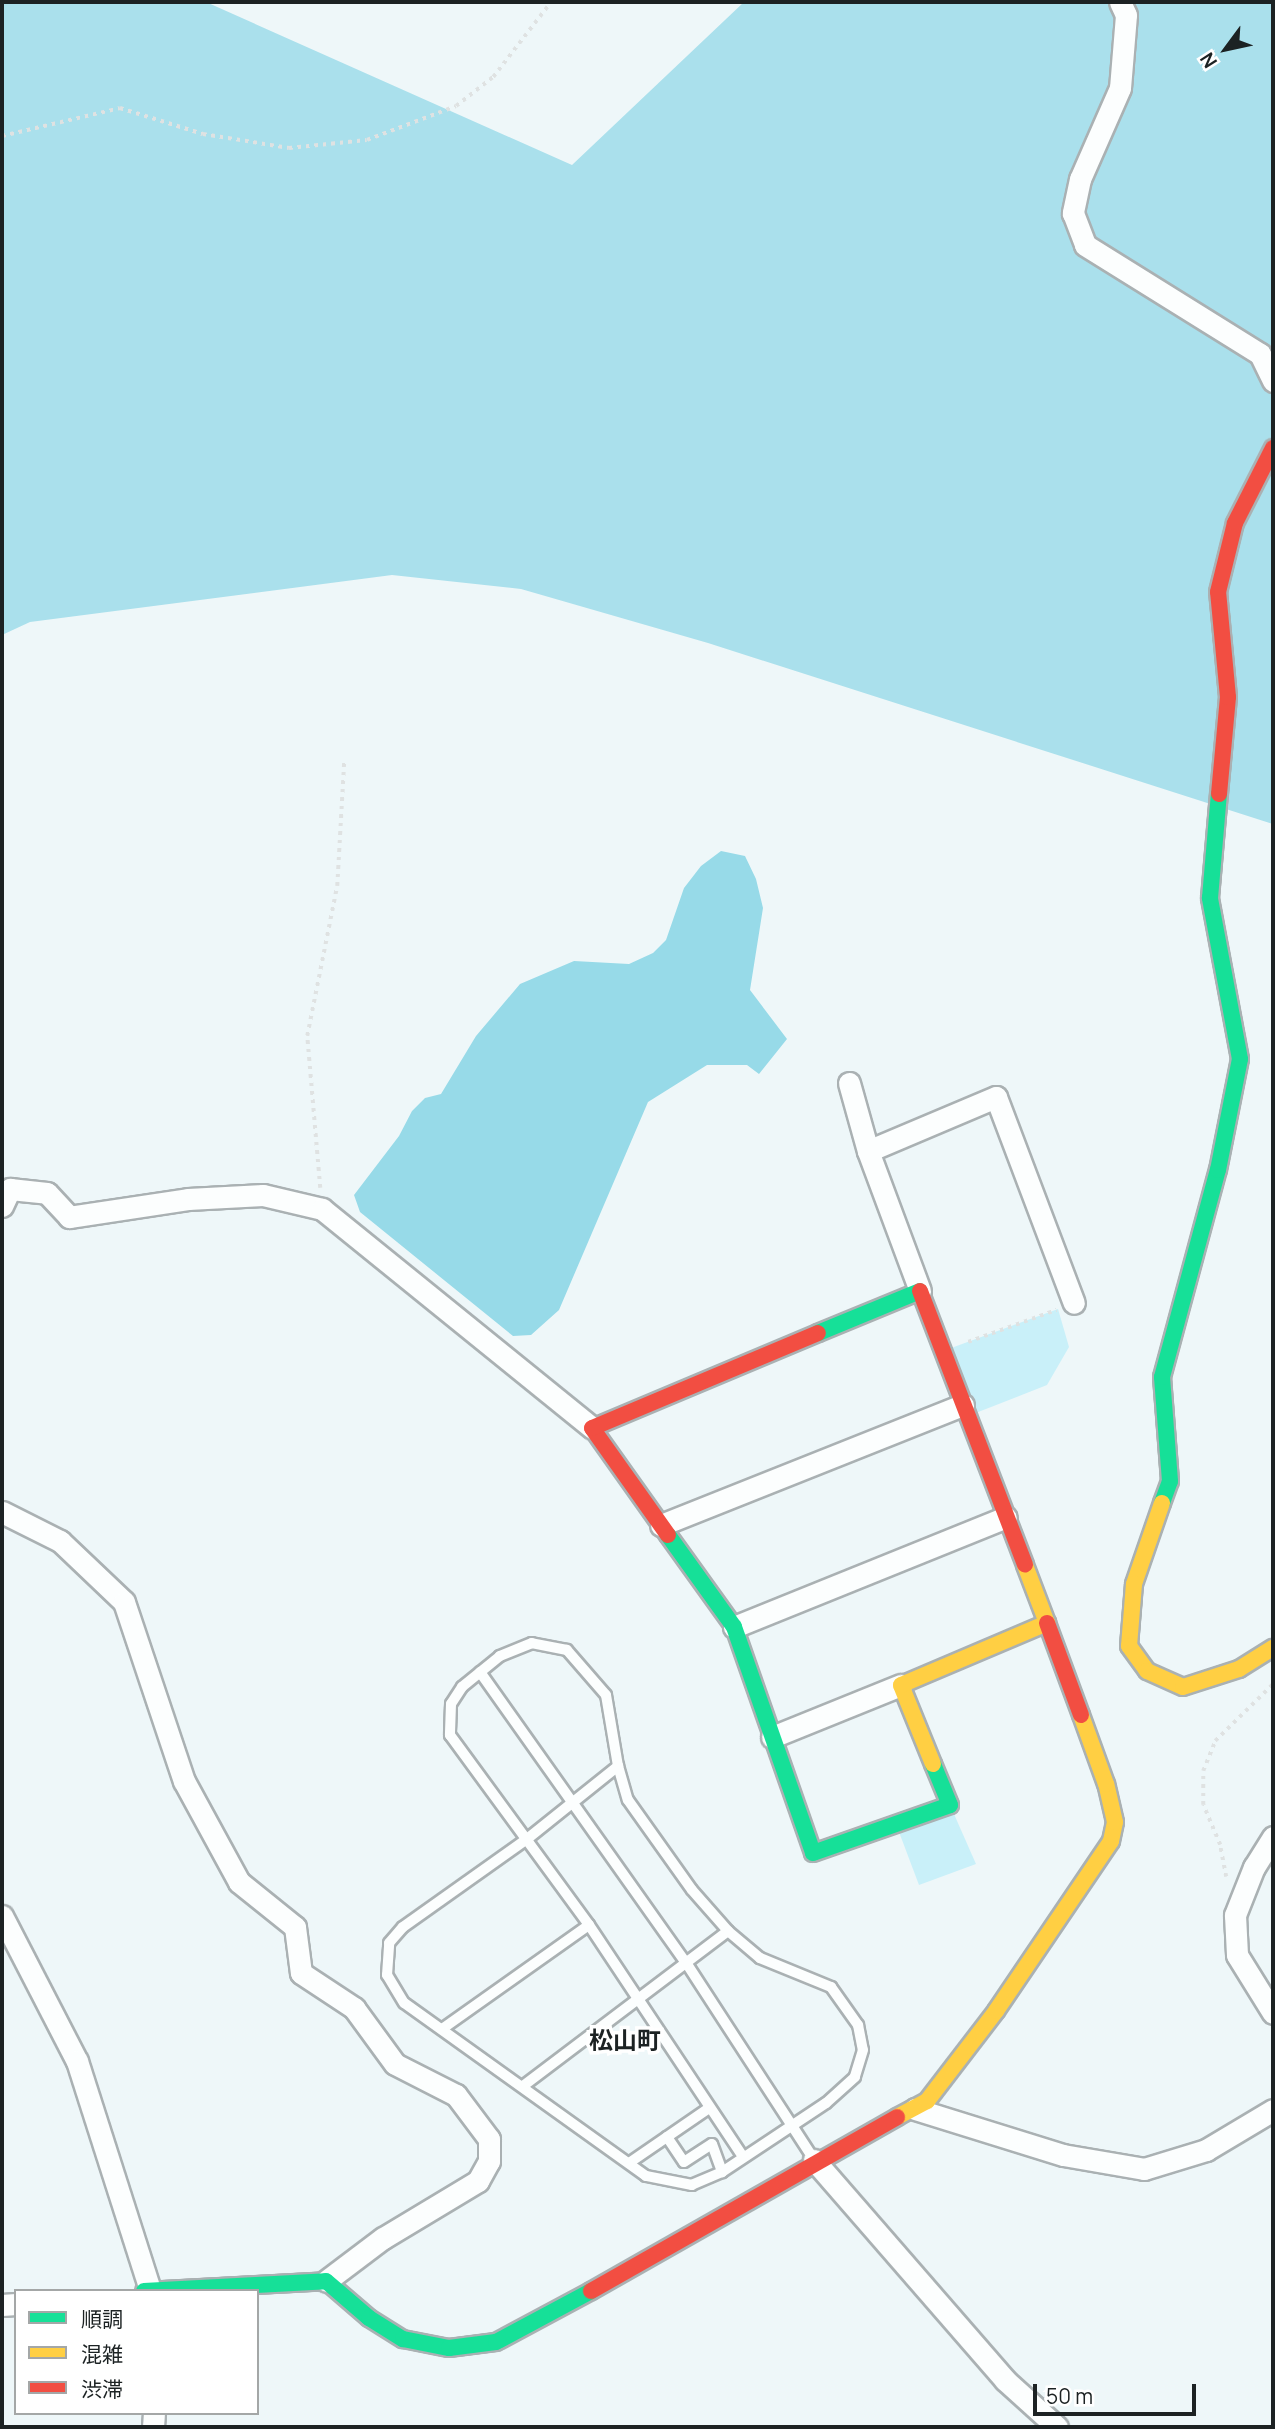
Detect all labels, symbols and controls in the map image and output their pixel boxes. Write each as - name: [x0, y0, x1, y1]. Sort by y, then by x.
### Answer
- north arrow: [1191, 14, 1261, 84]
- text: N: [1194, 48, 1223, 73]
- district label: 松山町: [589, 2026, 661, 2054]
- legend: [14, 2289, 259, 2415]
- text: 順調: [81, 2305, 123, 2333]
- text: 混雑: [81, 2340, 123, 2368]
- scale bar: [1037, 2370, 1200, 2414]
- text: 渋滞: [81, 2375, 123, 2403]
- text: 50 m: [1046, 2382, 1093, 2410]

